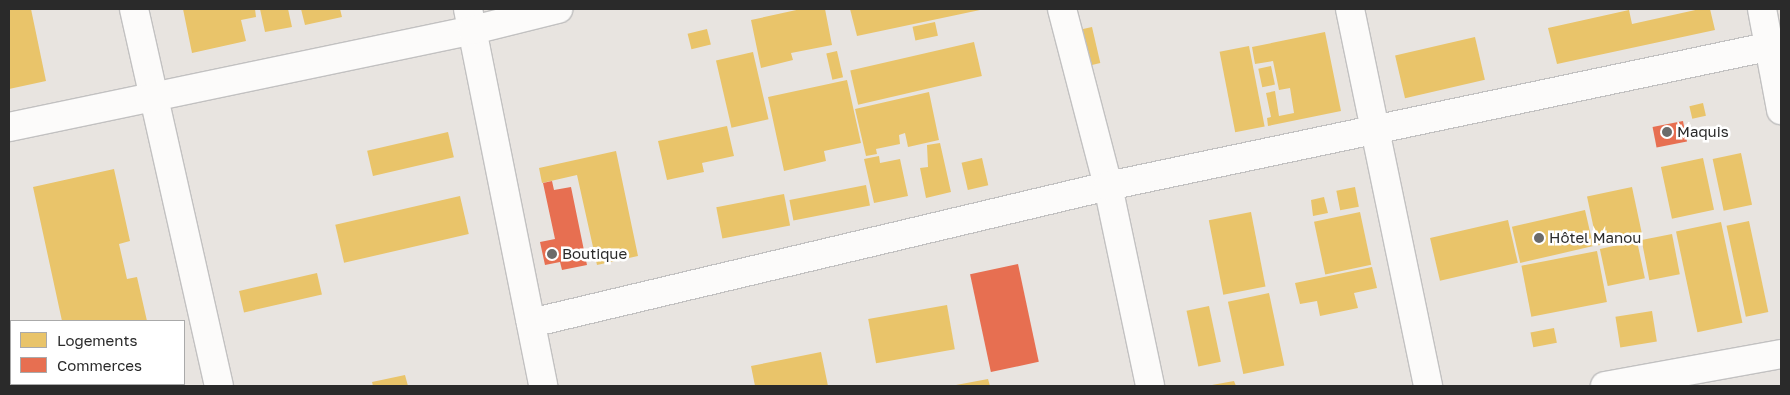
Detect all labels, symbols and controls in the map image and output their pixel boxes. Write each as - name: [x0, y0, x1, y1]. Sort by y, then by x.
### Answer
- place label: Maquis: [1677, 123, 1729, 141]
- marker: Maquis: [1661, 126, 1673, 138]
- place label: Hôtel Manou: [1549, 229, 1641, 247]
- marker: Hôtel Manou: [1533, 232, 1545, 244]
- place label: Boutique: [562, 245, 627, 263]
- marker: Boutique: [546, 248, 558, 260]
- legend: [10, 320, 185, 385]
- text: Logements: [57, 331, 137, 349]
- text: Commerces: [57, 356, 142, 374]

